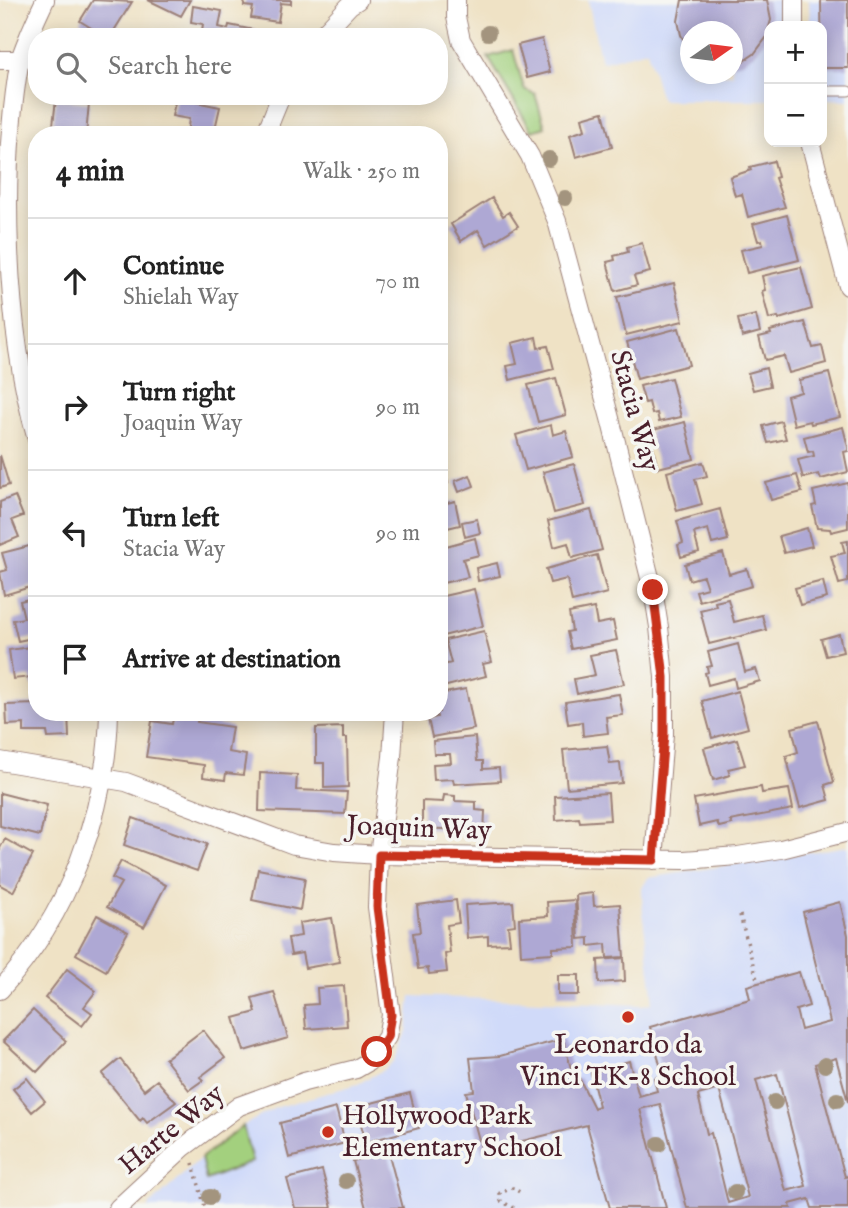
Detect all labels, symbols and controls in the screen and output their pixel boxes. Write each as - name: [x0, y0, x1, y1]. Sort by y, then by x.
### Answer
- north arrow: [680, 21, 743, 84]
- map controls: [764, 21, 827, 147]
- button: +: [764, 21, 827, 84]
- search box: [28, 28, 448, 105]
- icon: search: [52, 48, 90, 86]
- text: Search here: [108, 50, 232, 83]
- button: −: [764, 84, 827, 147]
- text: 4 min: [56, 153, 124, 191]
- text: Walk · 250 m: [303, 157, 420, 186]
- text: Continue: [123, 250, 224, 283]
- icon: ahead: [56, 262, 94, 300]
- text: 70 m: [375, 267, 420, 296]
- text: Shielah Way: [123, 283, 239, 312]
- street label: Stacia Way: [601, 346, 667, 476]
- text: Turn right: [123, 376, 236, 409]
- icon: right: [56, 388, 94, 426]
- text: 90 m: [376, 393, 420, 422]
- text: Joaquin Way: [123, 409, 242, 438]
- text: Turn left: [123, 502, 220, 535]
- icon: left: [56, 514, 94, 552]
- text: 90 m: [376, 519, 420, 548]
- text: Stacia Way: [123, 535, 225, 564]
- route end: [637, 574, 668, 605]
- icon: arrive: [56, 640, 94, 678]
- text: Arrive at destination: [123, 643, 341, 676]
- street label: Joaquin Way: [343, 809, 492, 849]
- marker: Leonardo da Vinci TK-8 School: [620, 1009, 636, 1025]
- place label: Leonardo da Vinci TK-8 School: [519, 1028, 736, 1095]
- route start: [361, 1036, 392, 1067]
- street label: Harte Way: [112, 1077, 232, 1183]
- place label: Hollywood Park Elementary School: [342, 1099, 562, 1166]
- marker: Hollywood Park Elementary School: [320, 1124, 336, 1140]

